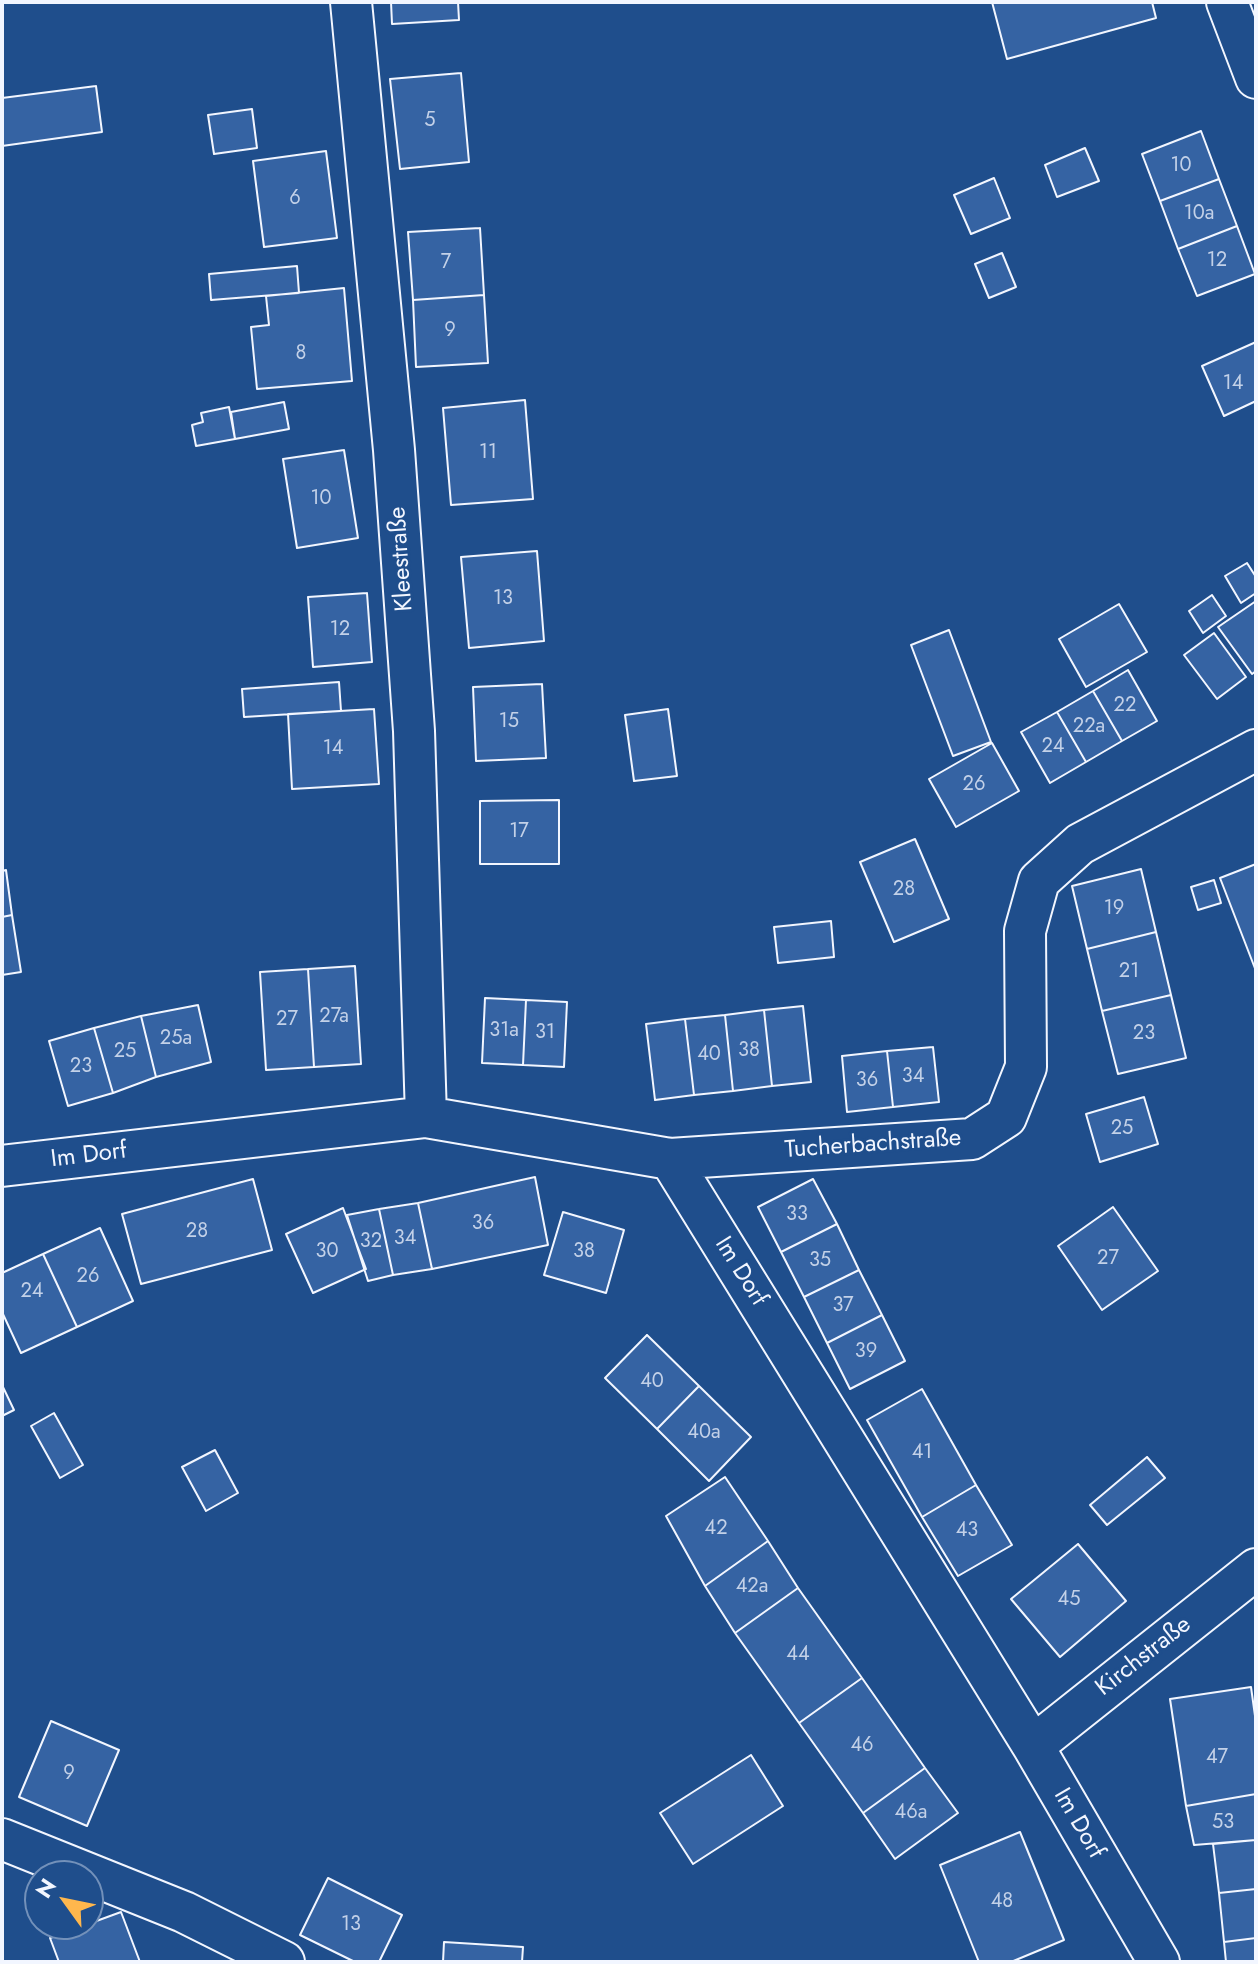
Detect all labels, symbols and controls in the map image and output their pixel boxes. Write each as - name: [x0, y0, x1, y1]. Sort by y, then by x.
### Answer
- house number: 5: [424, 109, 436, 133]
- house number: 10: [1171, 154, 1191, 178]
- house number: 6: [289, 187, 301, 211]
- house number: 10a: [1184, 202, 1214, 226]
- house number: 12: [1207, 249, 1227, 273]
- house number: 7: [441, 251, 451, 275]
- house number: 9: [444, 319, 456, 343]
- house number: 8: [296, 342, 306, 366]
- house number: 14: [1223, 372, 1243, 396]
- house number: 11: [479, 441, 497, 465]
- house number: 10: [311, 487, 331, 511]
- street label: Kleestraße: [384, 506, 420, 612]
- house number: 13: [493, 587, 513, 611]
- house number: 12: [330, 618, 350, 642]
- house number: 22: [1114, 694, 1136, 718]
- house number: 15: [499, 710, 519, 734]
- house number: 22a: [1073, 715, 1105, 739]
- house number: 24: [1041, 735, 1065, 759]
- house number: 14: [323, 737, 343, 761]
- house number: 26: [963, 773, 985, 797]
- house number: 17: [509, 820, 529, 844]
- house number: 28: [893, 878, 915, 902]
- house number: 19: [1104, 897, 1124, 921]
- house number: 21: [1119, 960, 1139, 984]
- house number: 27a: [319, 1005, 349, 1029]
- house number: 27: [276, 1008, 298, 1032]
- house number: 31a: [489, 1019, 519, 1043]
- house number: 31: [535, 1021, 555, 1045]
- house number: 23: [1133, 1022, 1155, 1046]
- house number: 25a: [160, 1027, 192, 1051]
- house number: 38: [738, 1039, 760, 1063]
- house number: 25: [114, 1040, 136, 1064]
- house number: 40: [697, 1043, 721, 1067]
- house number: 23: [70, 1055, 92, 1079]
- house number: 34: [902, 1065, 924, 1089]
- house number: 36: [856, 1069, 878, 1093]
- house number: 25: [1111, 1117, 1133, 1141]
- street label: Tucherbachstraße: [784, 1124, 962, 1166]
- street label: Im Dorf: [49, 1137, 129, 1175]
- house number: 33: [786, 1203, 808, 1227]
- house number: 36: [472, 1212, 494, 1236]
- house number: 28: [186, 1220, 208, 1244]
- house number: 34: [394, 1227, 416, 1251]
- house number: 32: [360, 1230, 382, 1254]
- street label: Im Dorf: [708, 1232, 772, 1312]
- house number: 30: [316, 1240, 338, 1264]
- house number: 38: [573, 1240, 595, 1264]
- house number: 27: [1097, 1247, 1119, 1271]
- house number: 35: [809, 1249, 831, 1273]
- house number: 26: [77, 1265, 99, 1289]
- house number: 24: [20, 1280, 44, 1304]
- house number: 37: [832, 1294, 854, 1318]
- house number: 39: [855, 1340, 877, 1364]
- house number: 40: [640, 1370, 664, 1394]
- house number: 40a: [687, 1421, 721, 1445]
- house number: 41: [912, 1441, 932, 1465]
- house number: 42: [704, 1517, 728, 1541]
- house number: 43: [956, 1519, 978, 1543]
- house number: 42a: [736, 1575, 768, 1599]
- house number: 45: [1058, 1588, 1080, 1612]
- street label: Kirchstraße: [1091, 1611, 1197, 1703]
- house number: 44: [786, 1643, 810, 1667]
- house number: 46: [850, 1734, 874, 1758]
- house number: 47: [1206, 1746, 1228, 1770]
- house number: 9: [63, 1762, 75, 1786]
- street label: Im Dorf: [1046, 1784, 1110, 1864]
- house number: 46a: [895, 1801, 927, 1825]
- house number: 53: [1212, 1811, 1234, 1835]
- north arrow: [24, 1860, 104, 1940]
- text: N: [27, 1872, 64, 1904]
- house number: 48: [991, 1890, 1013, 1914]
- house number: 13: [341, 1913, 361, 1937]

